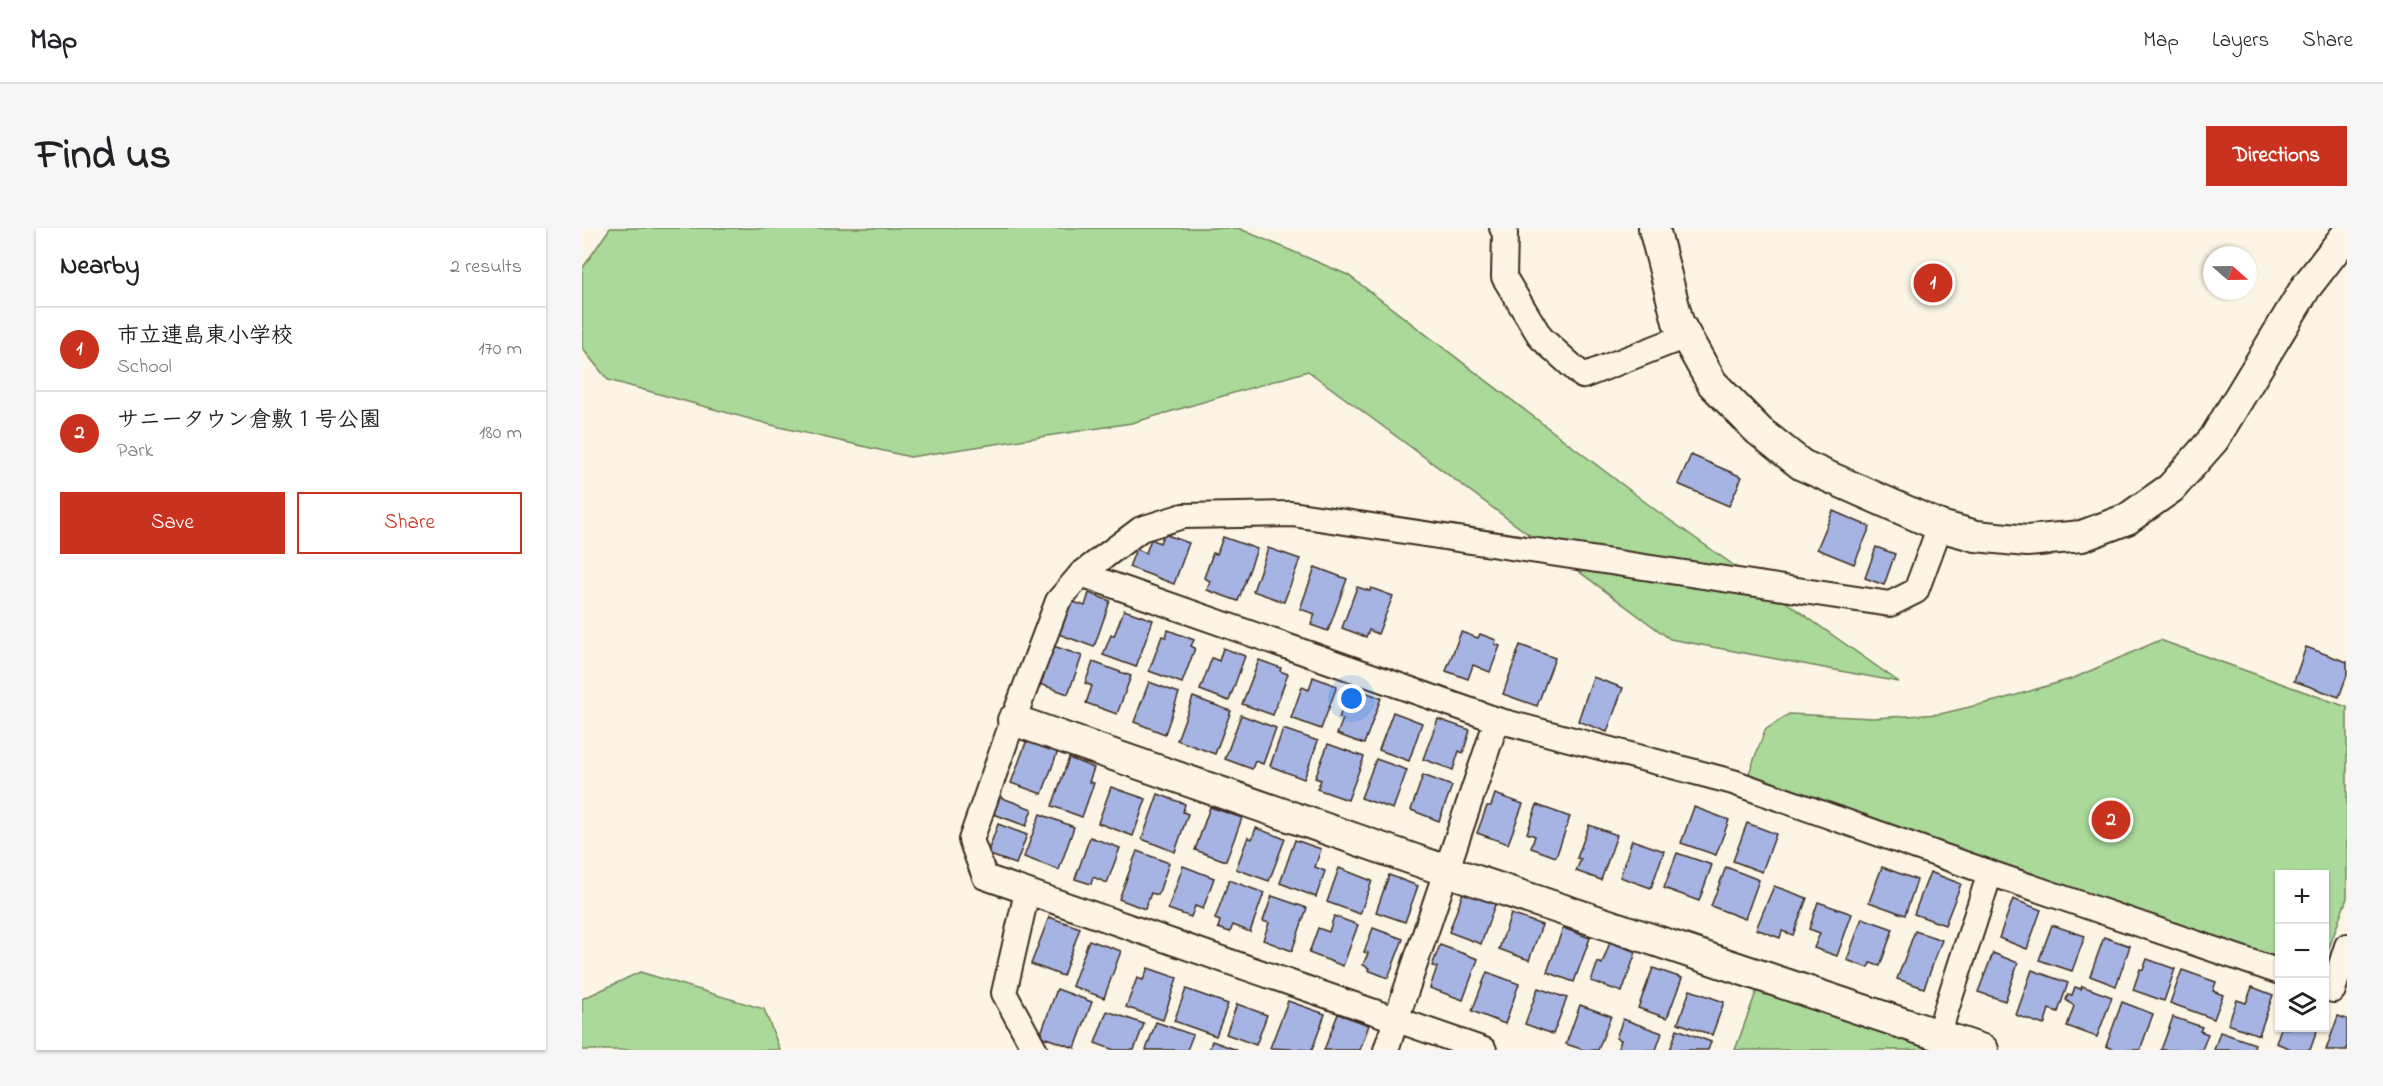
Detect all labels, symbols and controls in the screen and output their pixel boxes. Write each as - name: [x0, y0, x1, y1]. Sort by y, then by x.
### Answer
- text: Map: [30, 21, 77, 62]
- text: Map: [2143, 26, 2179, 56]
- text: Layers: [2212, 26, 2269, 56]
- text: Share: [2302, 26, 2353, 56]
- text: Find us: [36, 126, 171, 187]
- button: Directions: [2206, 126, 2347, 186]
- north arrow: [2203, 246, 2257, 300]
- text: Nearby: [60, 248, 139, 286]
- text: 2 results: [450, 253, 522, 282]
- pin: 1: [1914, 260, 1952, 306]
- text: 市立連島東小学校: [117, 321, 293, 353]
- text: 1: [76, 335, 83, 364]
- text: 170 m: [478, 335, 522, 364]
- text: School: [117, 353, 172, 382]
- text: サニータウン倉敷１号公園: [117, 405, 381, 437]
- text: 2: [75, 419, 84, 448]
- text: 180 m: [479, 419, 522, 448]
- text: Park: [117, 437, 153, 466]
- button: Save: [60, 492, 285, 554]
- button: Share: [297, 492, 522, 554]
- your location: [1337, 684, 1366, 713]
- pin: 2: [2092, 798, 2131, 842]
- map controls: [2275, 870, 2329, 1032]
- button: +: [2275, 870, 2329, 924]
- button: −: [2275, 924, 2329, 978]
- button: layers: [2275, 978, 2329, 1032]

